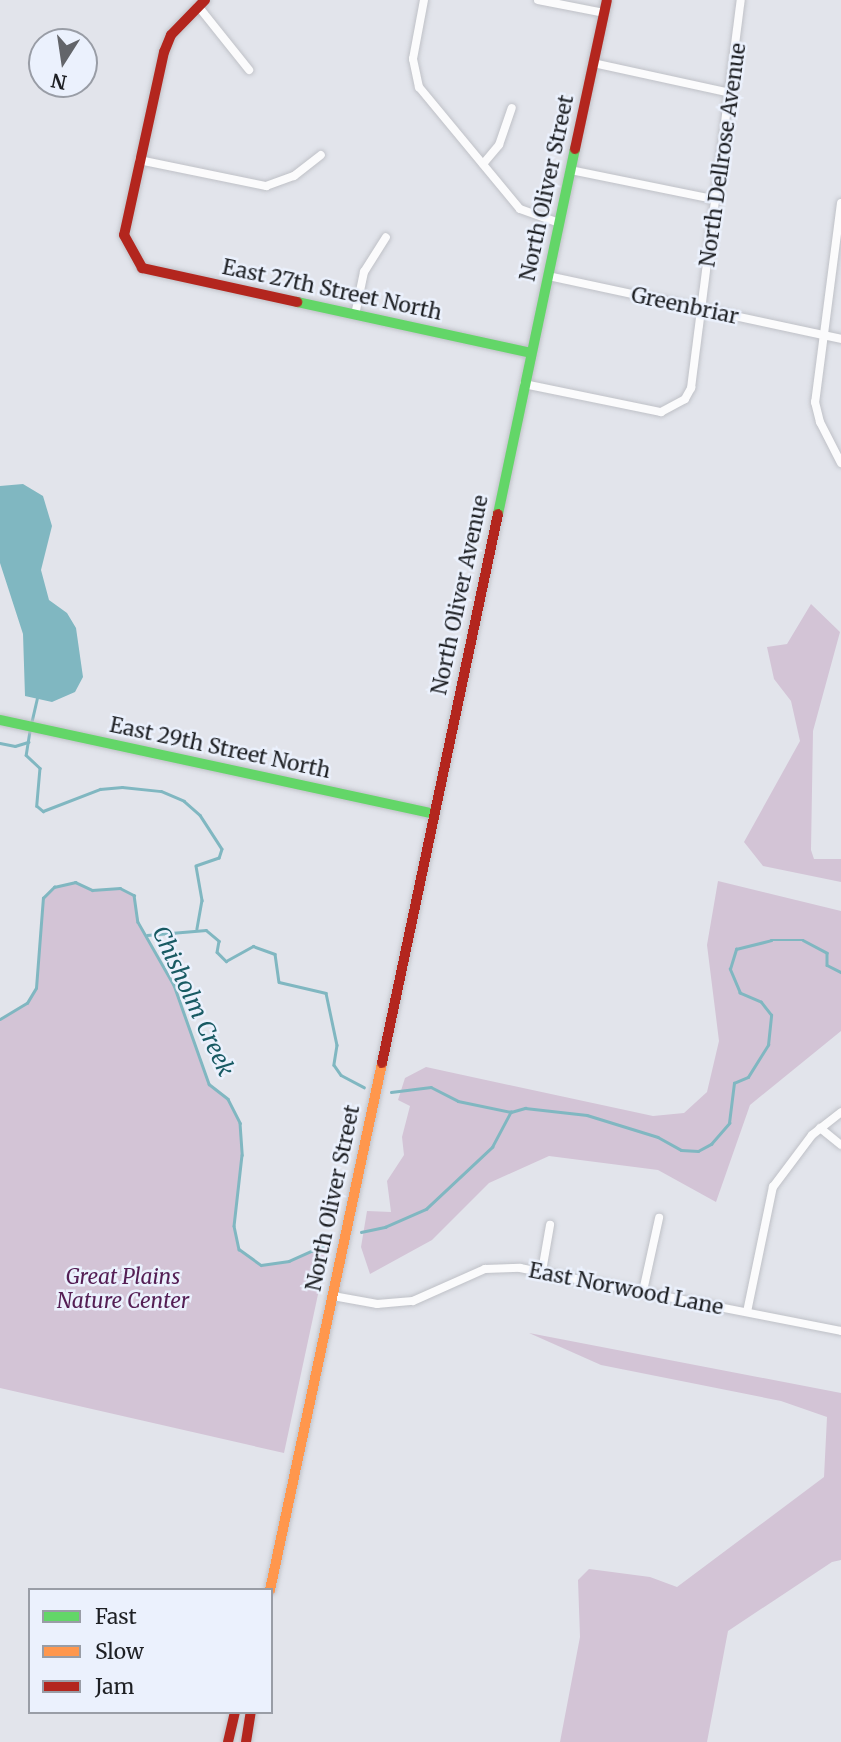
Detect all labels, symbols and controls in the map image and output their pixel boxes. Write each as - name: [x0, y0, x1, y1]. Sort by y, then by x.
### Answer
- north arrow: [28, 28, 98, 98]
- street label: North Dellrose Avenue: [695, 41, 751, 269]
- text: N: [49, 68, 69, 95]
- street label: North Oliver Street: [515, 93, 579, 283]
- street label: East 27th Street North: [220, 254, 444, 326]
- street label: Greenbriar: [629, 282, 741, 330]
- street label: North Oliver Avenue: [427, 493, 493, 697]
- street label: East 29th Street North: [107, 712, 333, 784]
- water label: Chisholm Creek: [146, 922, 240, 1080]
- street label: North Oliver Street: [301, 1103, 365, 1293]
- street label: East Norwood Lane: [527, 1258, 725, 1320]
- park label: Great Plains Nature Center: [57, 1264, 189, 1314]
- legend: [28, 1588, 273, 1714]
- text: Fast: [95, 1603, 137, 1630]
- text: Slow: [95, 1638, 144, 1665]
- text: Jam: [95, 1673, 134, 1700]

